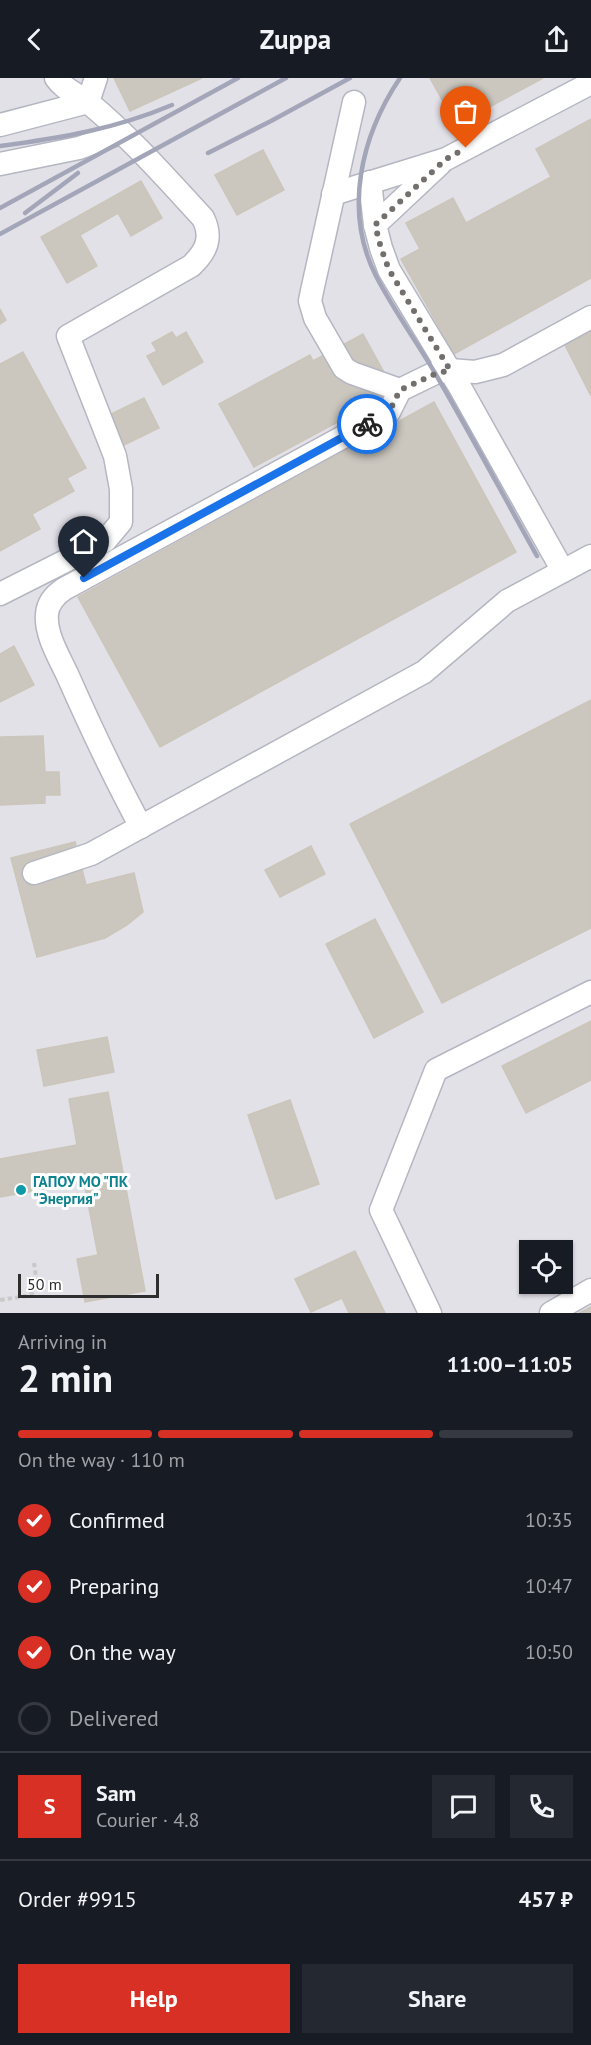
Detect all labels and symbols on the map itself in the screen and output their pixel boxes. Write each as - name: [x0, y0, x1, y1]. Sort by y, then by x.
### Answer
- pin: [440, 86, 491, 148]
- courier: [337, 394, 397, 454]
- pin: [58, 516, 109, 578]
- place label: ГАПОУ МО "ПК "Энергия": [33, 1172, 129, 1208]
- marker: ГАПОУ МО "ПК "Энергия": [14, 1183, 28, 1197]
- scale bar: [18, 1271, 159, 1298]

